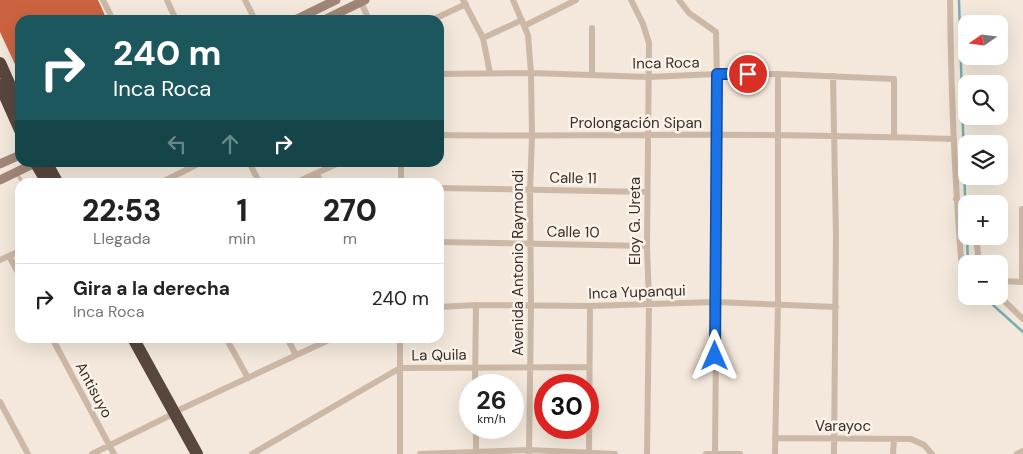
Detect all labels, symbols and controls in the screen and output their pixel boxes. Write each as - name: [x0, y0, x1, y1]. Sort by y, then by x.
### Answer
- north arrow: [958, 15, 1008, 65]
- map controls: [958, 15, 1008, 305]
- text: 240 m: [113, 30, 222, 76]
- icon: right: [30, 35, 95, 100]
- street label: Inca Roca: [632, 52, 700, 74]
- pin: [727, 53, 769, 95]
- icon: arrive: [734, 60, 762, 88]
- text: Inca Roca: [113, 74, 211, 103]
- button: search: [958, 75, 1008, 125]
- street label: Prolongación Sipan: [570, 113, 702, 133]
- icon: left: [163, 130, 191, 158]
- icon: ahead: [216, 130, 244, 158]
- icon: right: [269, 130, 297, 158]
- button: layers: [958, 135, 1008, 185]
- street label: Calle 11: [549, 168, 597, 188]
- street label: Avenida Antonio Raymondi: [508, 170, 528, 356]
- street label: Eloy G. Ureta: [625, 177, 645, 265]
- text: 22:53: [82, 191, 161, 230]
- text: 1: [236, 191, 248, 230]
- text: 270: [323, 191, 377, 230]
- button: +: [958, 195, 1008, 245]
- street label: Calle 10: [546, 222, 600, 242]
- text: Llegada: [93, 228, 150, 249]
- text: min: [228, 228, 256, 249]
- text: m: [343, 228, 357, 249]
- button: −: [958, 255, 1008, 305]
- text: Gira a la derecha: [73, 276, 230, 301]
- street label: Inca Yupanqui: [588, 280, 686, 304]
- icon: right: [30, 285, 58, 313]
- text: 240 m: [372, 286, 429, 311]
- text: Inca Roca: [73, 301, 144, 322]
- position arrow: [688, 329, 740, 381]
- street label: La Quila: [411, 345, 467, 365]
- street label: Antisuyo: [71, 358, 117, 422]
- speed limit sign: 30: [534, 374, 599, 439]
- text: 26: [476, 384, 507, 417]
- text: km/h: [477, 411, 506, 427]
- street label: Varayoc: [815, 416, 871, 436]

